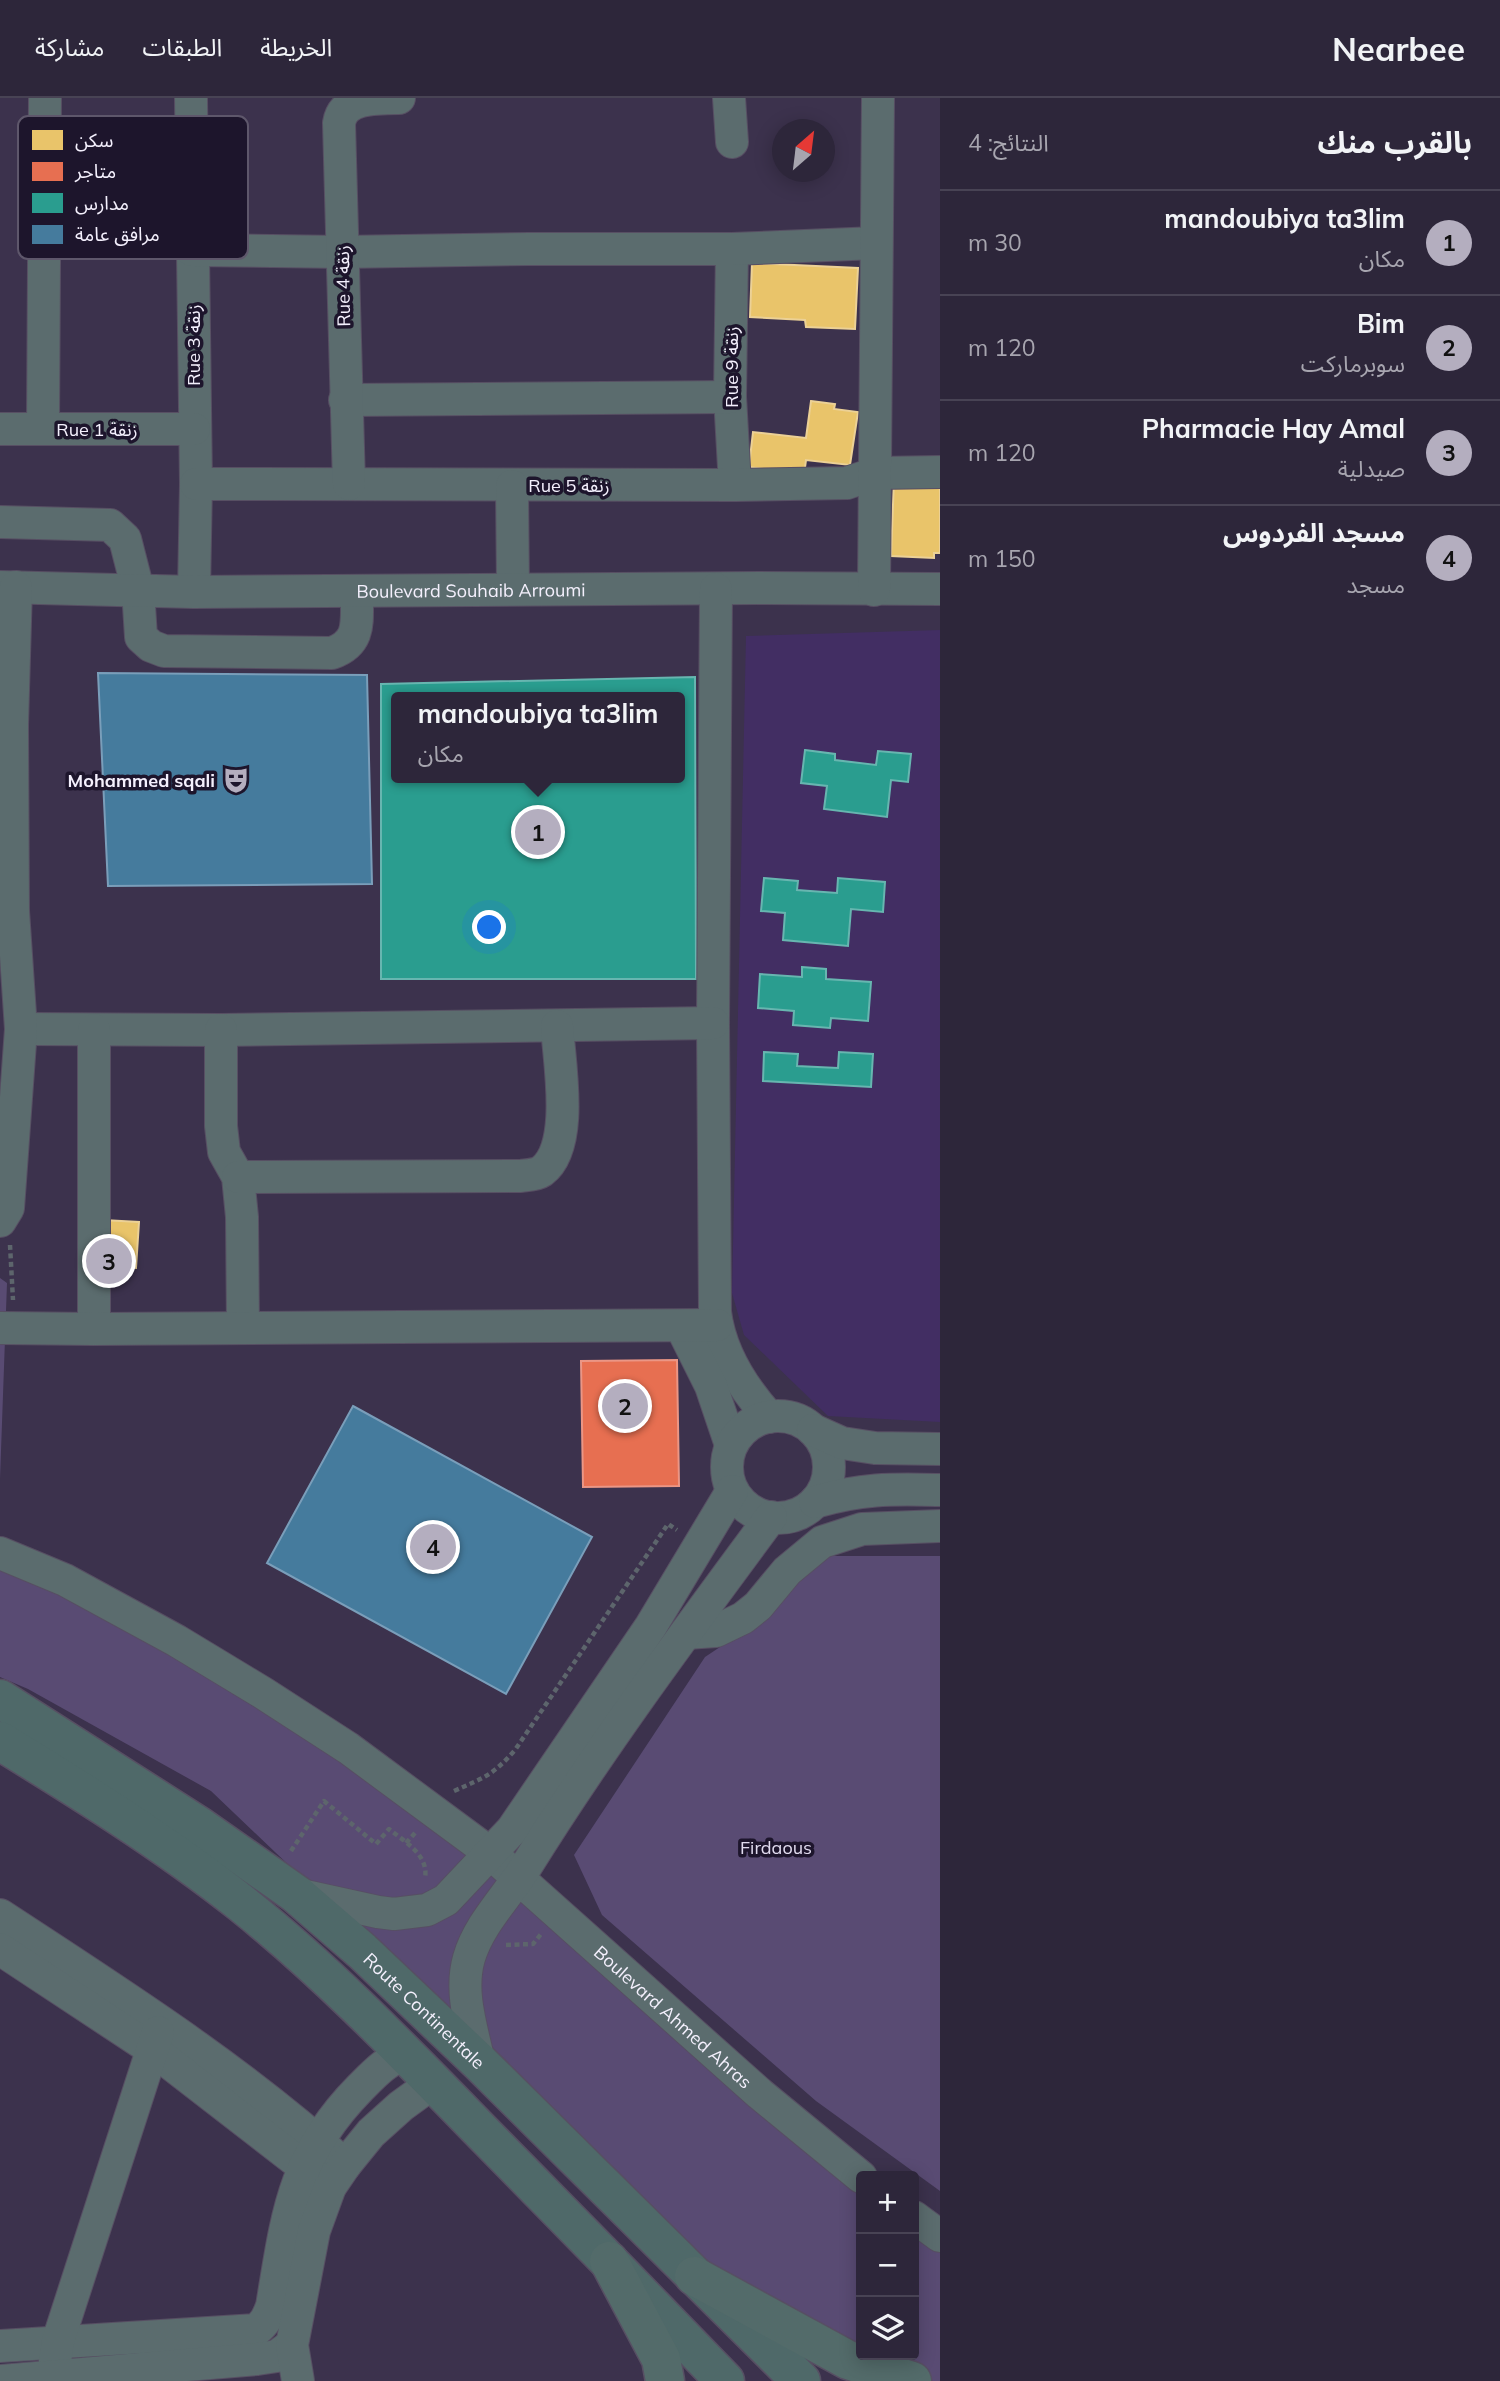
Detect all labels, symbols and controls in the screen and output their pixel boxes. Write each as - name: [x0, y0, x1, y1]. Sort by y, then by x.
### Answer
- text: Nearbee: [1332, 28, 1465, 69]
- text: مشاركة: [35, 32, 104, 62]
- text: الطبقات: [142, 32, 222, 62]
- text: الخريطة: [260, 32, 332, 62]
- legend: [18, 116, 248, 259]
- north arrow: [772, 119, 835, 182]
- text: بالقرب منك: [1318, 123, 1472, 161]
- text: سكن: [75, 128, 113, 152]
- text: النتائج: 4: [968, 128, 1049, 157]
- text: متاجر: [74, 159, 116, 183]
- text: مدارس: [75, 191, 129, 215]
- text: mandoubiya ta3lim: [1164, 202, 1405, 235]
- text: مرافق عامة: [75, 222, 160, 246]
- text: 30 m: [968, 228, 1022, 257]
- text: 1: [1442, 228, 1456, 257]
- text: مكان: [1359, 244, 1405, 273]
- street label: Rue 4 زنقة: [331, 245, 355, 327]
- street label: Rue 3 زنقة: [182, 304, 205, 386]
- text: Bim: [1357, 307, 1405, 340]
- street label: Rue 9 زنقة: [720, 326, 743, 408]
- text: 120 m: [968, 333, 1036, 362]
- text: 2: [1442, 333, 1456, 362]
- text: سوبرماركت: [1301, 349, 1405, 378]
- text: Pharmacie Hay Amal: [1142, 412, 1405, 445]
- street label: Rue 1 زنقة: [56, 418, 138, 441]
- text: 120 m: [968, 438, 1036, 467]
- text: 3: [1442, 438, 1456, 467]
- text: صيدلية: [1338, 454, 1405, 483]
- street label: Rue 5 زنقة: [528, 474, 610, 497]
- text: مسجد الفردوس: [1223, 516, 1405, 549]
- text: 150 m: [968, 544, 1036, 573]
- text: 4: [1442, 544, 1456, 573]
- text: مسجد: [1346, 570, 1405, 599]
- street label: Boulevard Souhaib Arroumi: [356, 578, 586, 602]
- popup: [391, 692, 685, 783]
- text: mandoubiya ta3lim: [418, 697, 658, 730]
- text: مكان: [418, 739, 464, 768]
- theatre icon: Mohammed sqali: [221, 765, 251, 795]
- place label: Mohammed sqali: [68, 769, 215, 792]
- pin: 1: [515, 806, 561, 858]
- your location: [472, 910, 506, 944]
- pin: 3: [86, 1235, 132, 1287]
- pin: 2: [602, 1380, 648, 1432]
- pin: 4: [410, 1521, 456, 1573]
- park label: Firdaous: [740, 1836, 812, 1859]
- street label: Boulevard Ahmed Ahras: [590, 1940, 757, 2093]
- street label: Route Continentale: [359, 1947, 490, 2073]
- map controls: [856, 2171, 919, 2360]
- button: +: [856, 2171, 919, 2234]
- button: −: [856, 2234, 919, 2297]
- button: layers: [856, 2297, 919, 2360]

